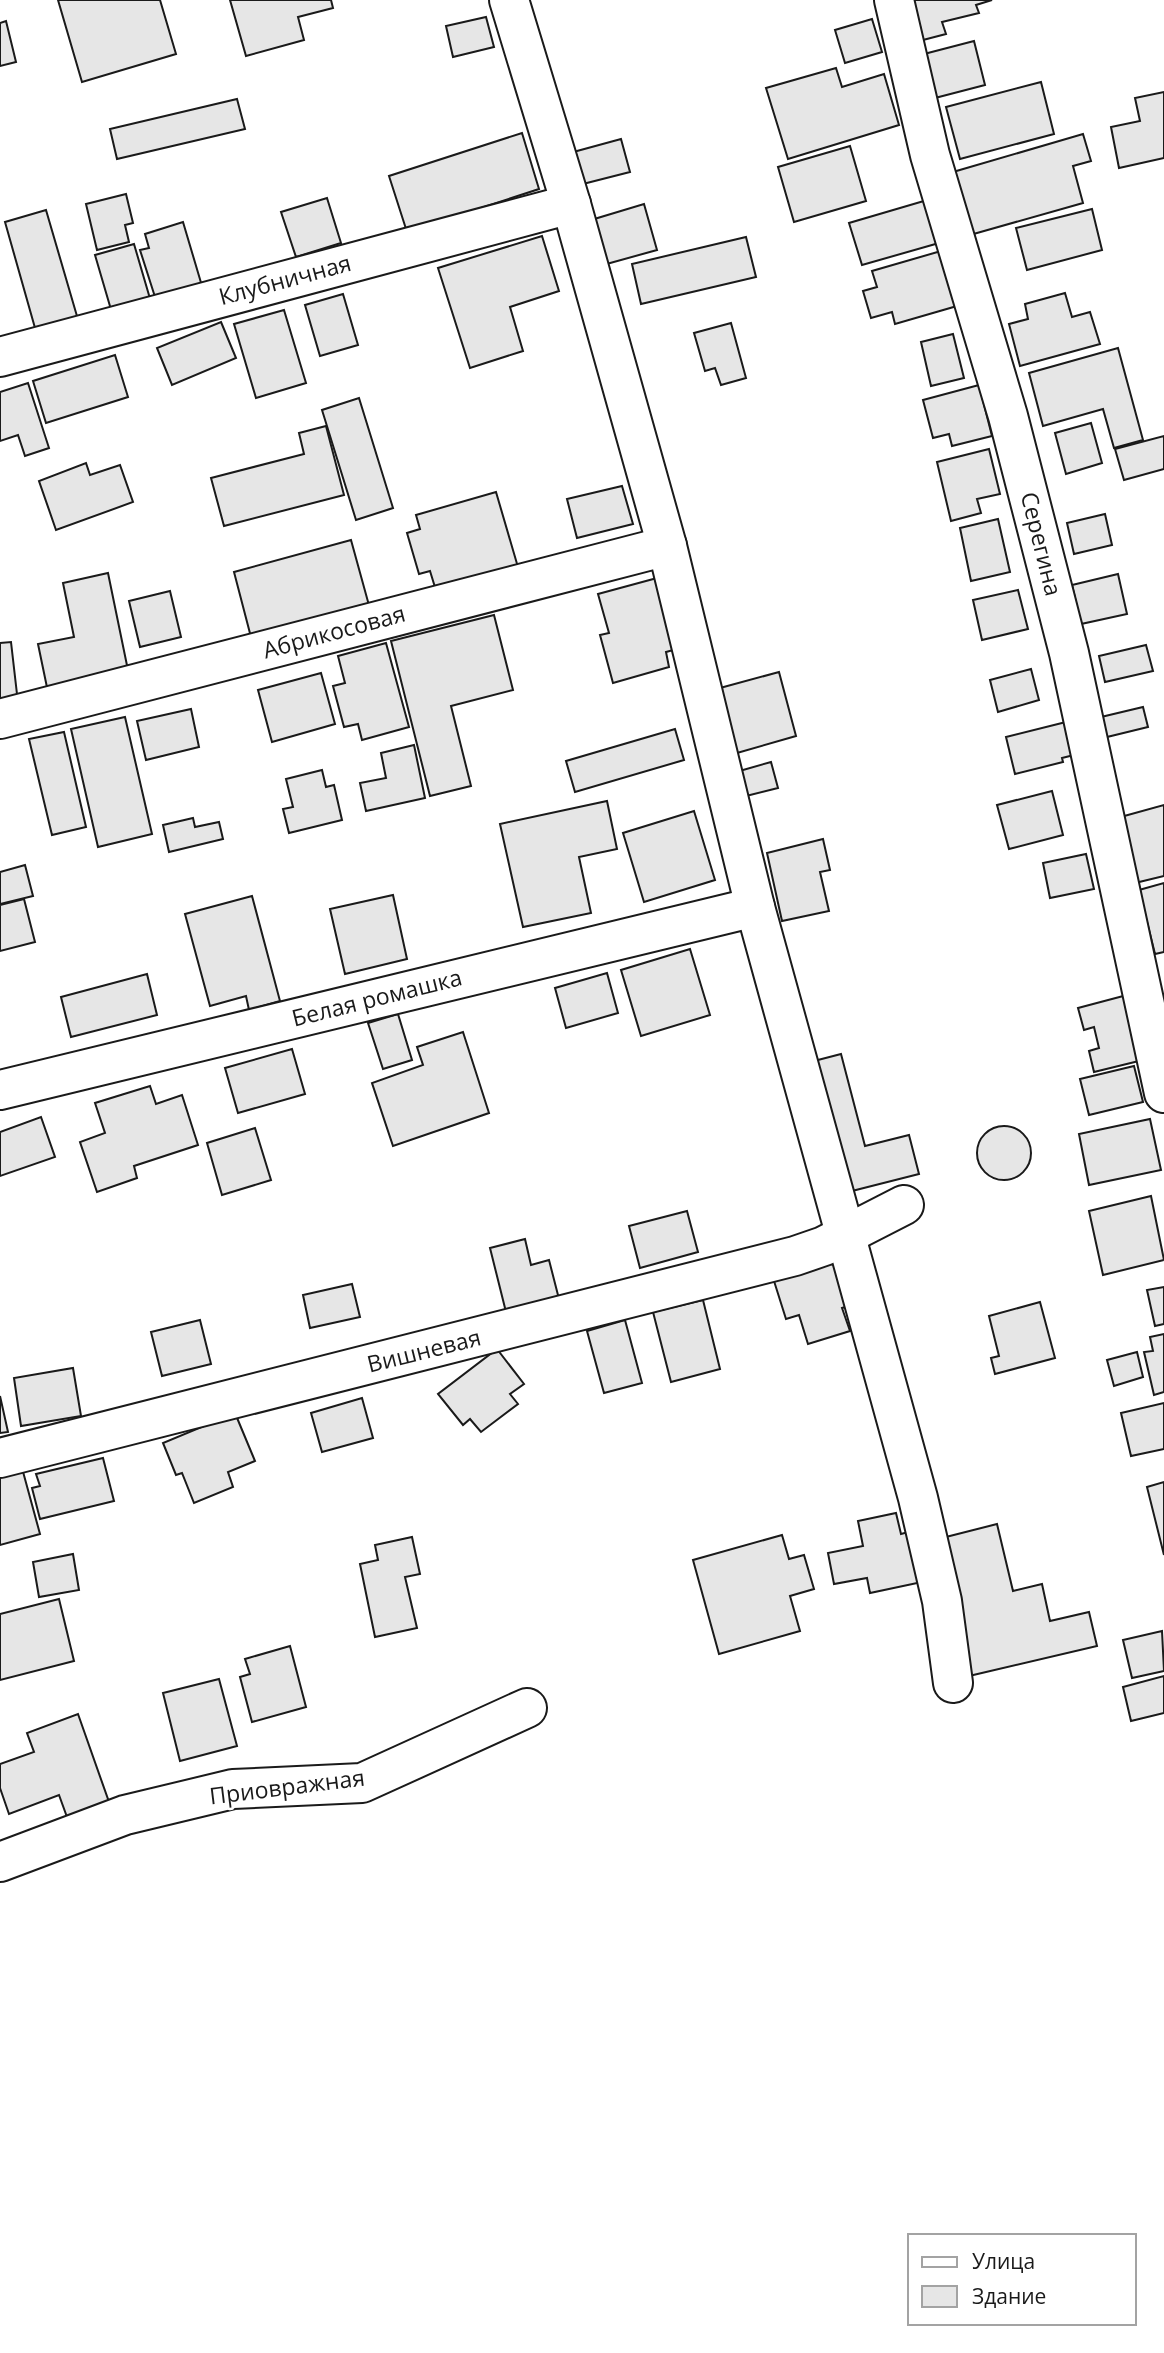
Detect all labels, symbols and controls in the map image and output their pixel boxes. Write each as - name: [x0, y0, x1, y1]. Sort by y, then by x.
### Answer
- street label: Клубничная: [215, 246, 354, 312]
- street label: Серегина: [1014, 488, 1070, 599]
- street label: Абрикосовая: [259, 597, 409, 665]
- street label: Белая ромашка: [288, 960, 465, 1034]
- street label: Вишневая: [364, 1320, 484, 1380]
- street label: Приовражная: [207, 1761, 366, 1811]
- legend: [908, 2234, 1136, 2325]
- text: Улица: [972, 2247, 1035, 2275]
- text: Здание: [972, 2282, 1046, 2310]

